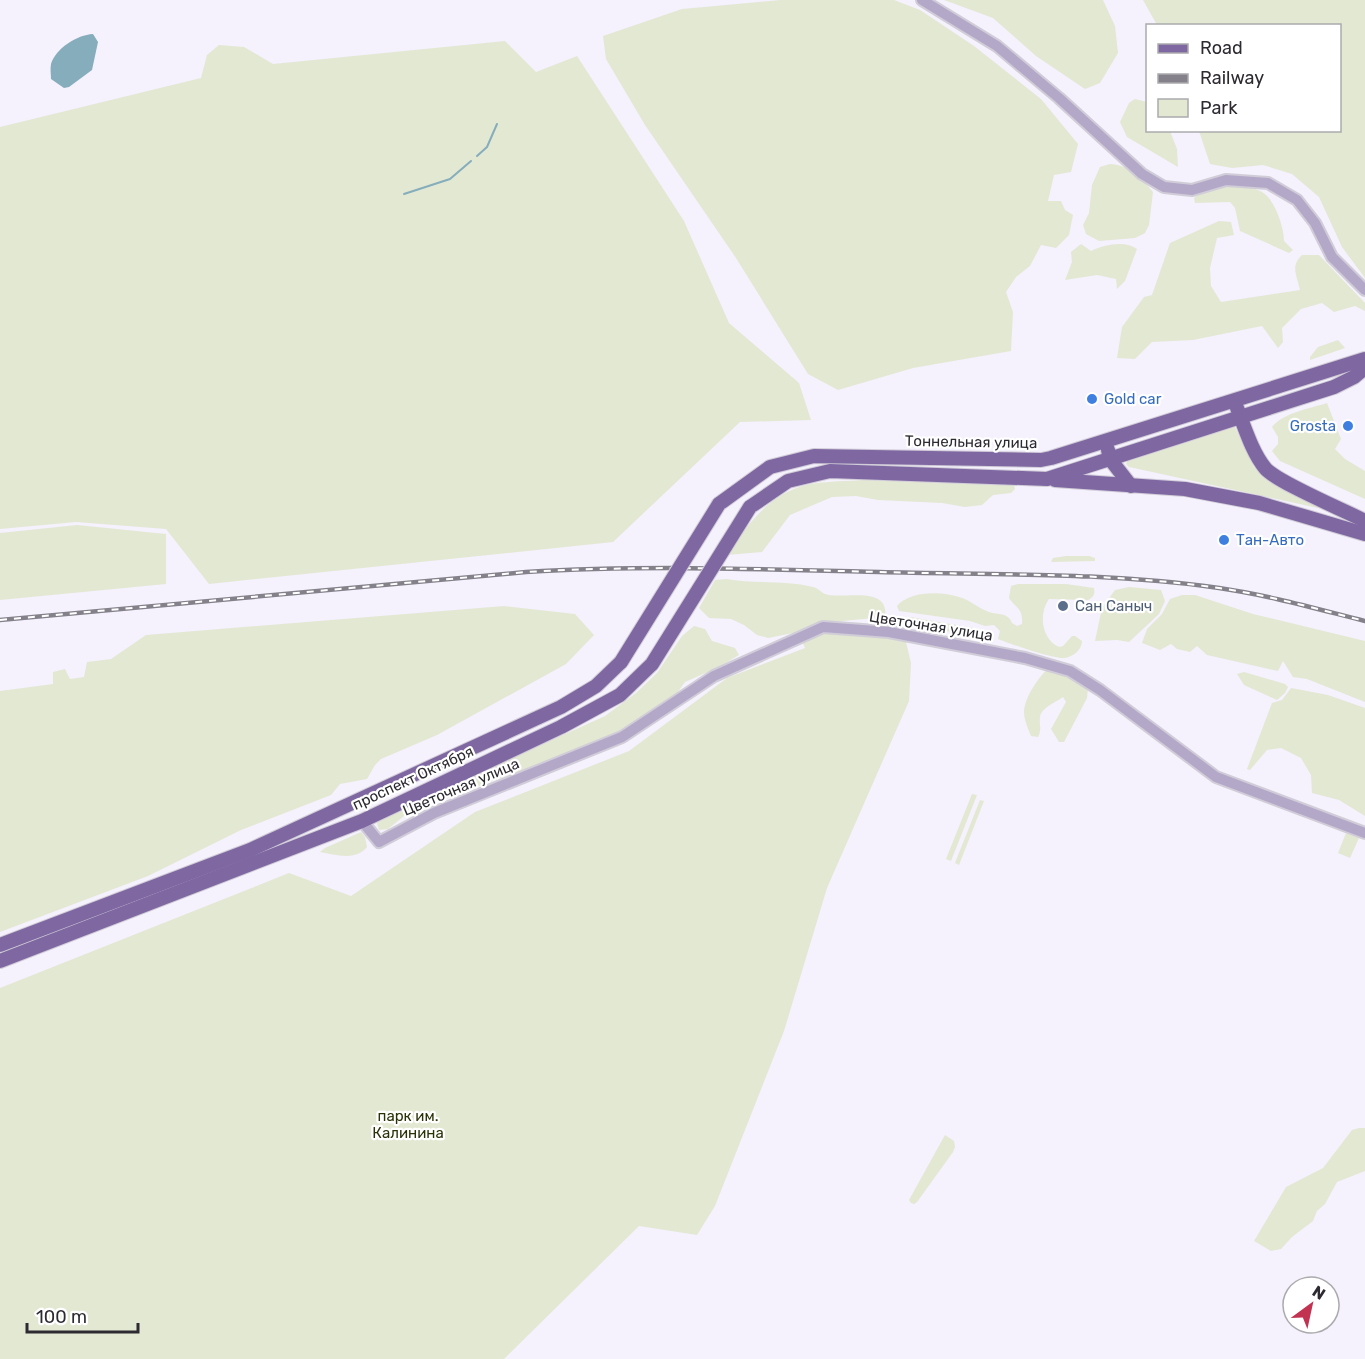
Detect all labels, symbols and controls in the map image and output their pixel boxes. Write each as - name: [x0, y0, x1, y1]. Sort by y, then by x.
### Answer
- legend: [1146, 24, 1341, 132]
- text: Road: [1200, 37, 1243, 59]
- text: Railway: [1200, 67, 1264, 89]
- text: Park: [1200, 97, 1238, 119]
- place label: Gold car: [1104, 390, 1162, 408]
- marker: Gold car: [1085, 392, 1099, 406]
- place label: Grosta: [1290, 417, 1336, 435]
- marker: Grosta: [1341, 419, 1355, 433]
- street label: Тоннельная улица: [905, 432, 1037, 452]
- place label: Тан-Авто: [1236, 531, 1304, 549]
- marker: Тан-Авто: [1217, 533, 1231, 547]
- place label: Сан Саныч: [1075, 597, 1152, 615]
- marker: Сан Саныч: [1056, 599, 1070, 613]
- street label: Цветочная улица: [868, 607, 994, 645]
- street label: проспект Октября: [350, 742, 476, 814]
- street label: Цветочная улица: [400, 754, 522, 820]
- park label: парк им. Калинина: [372, 1107, 444, 1142]
- north arrow: [1281, 1275, 1341, 1335]
- text: N: [1309, 1282, 1329, 1304]
- scale bar: [27, 1296, 138, 1334]
- text: 100 m: [36, 1306, 87, 1328]

